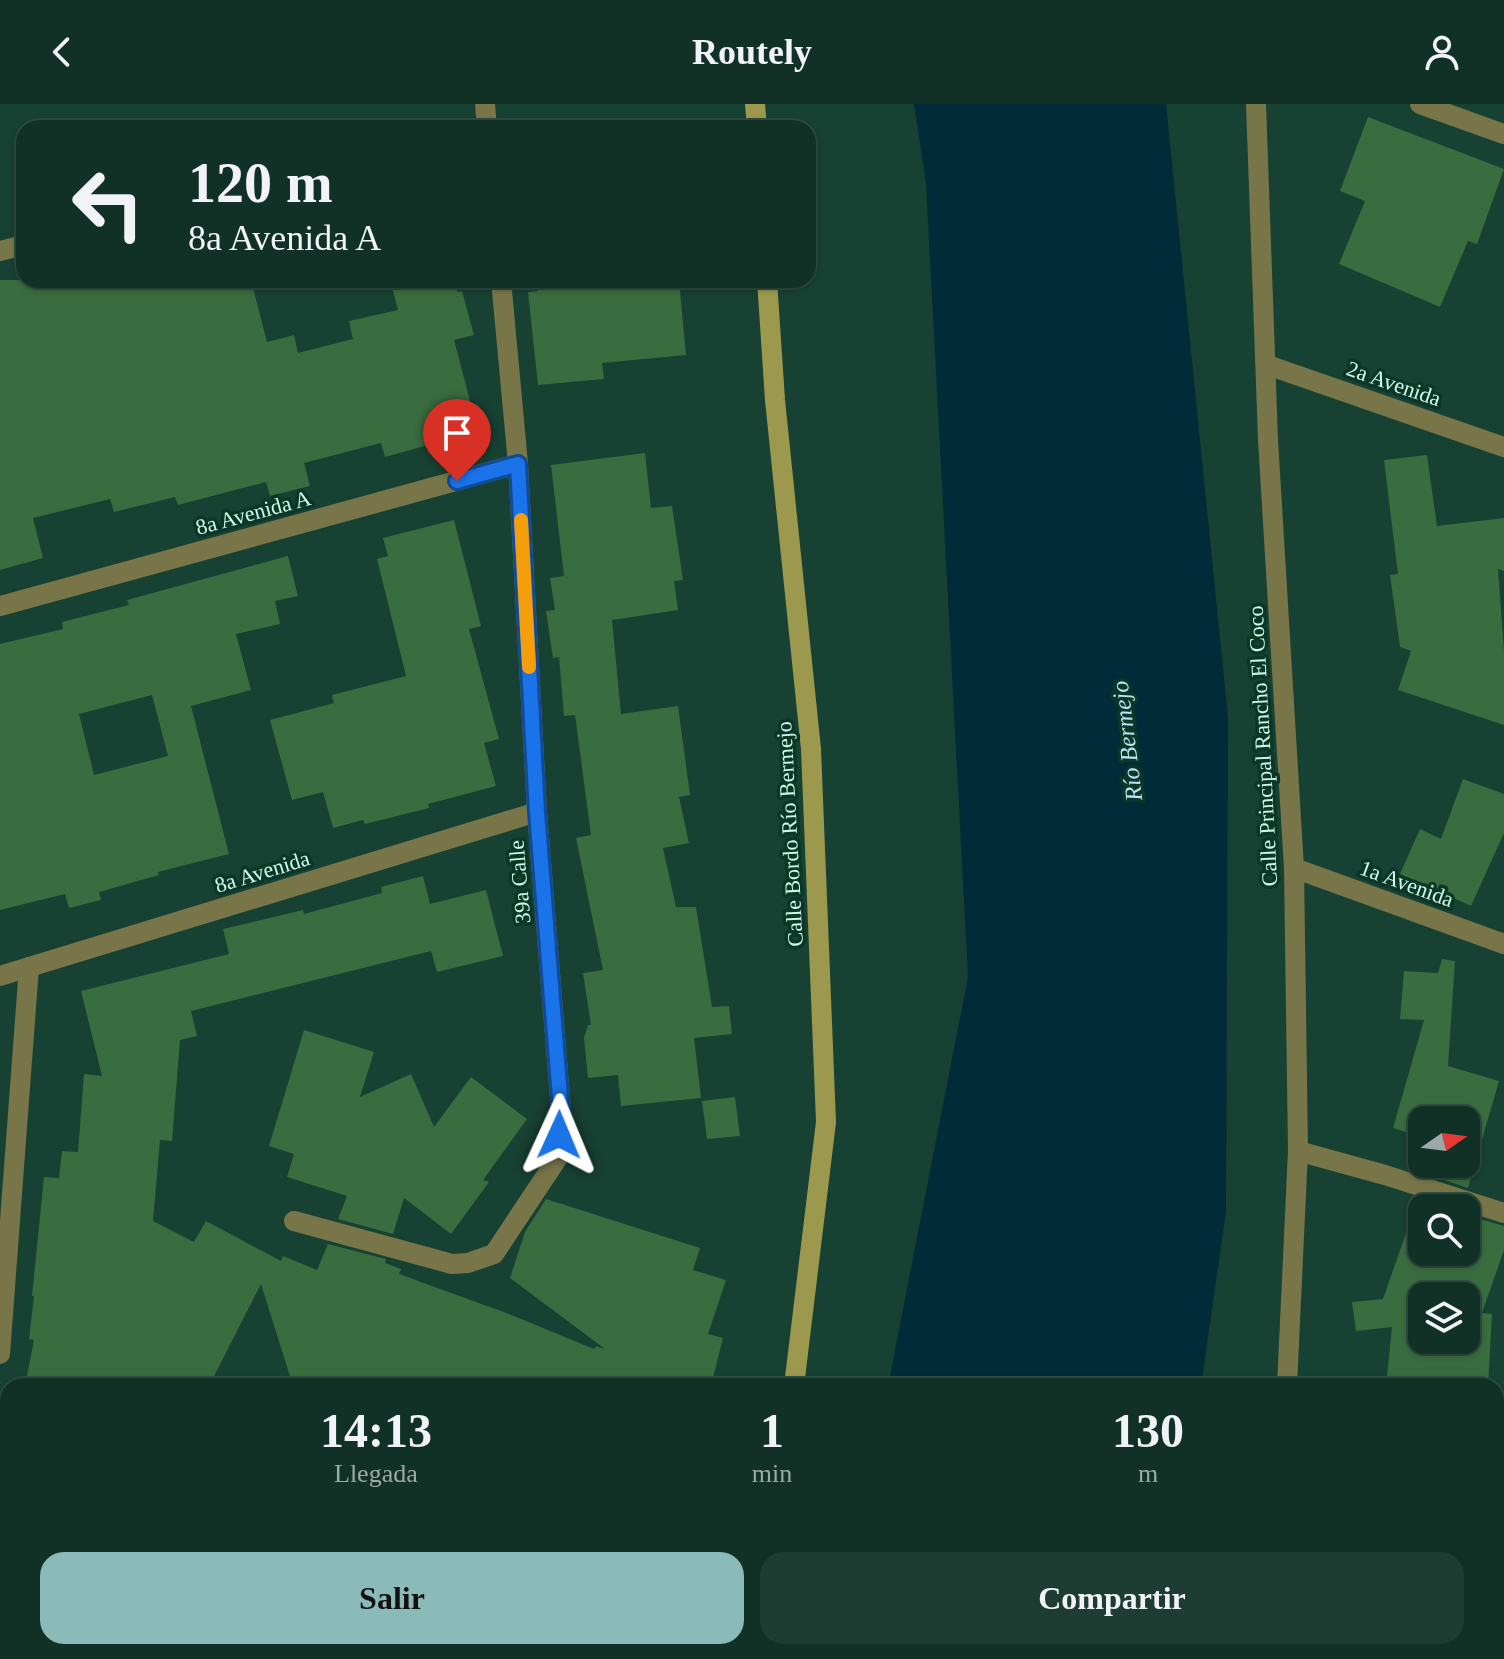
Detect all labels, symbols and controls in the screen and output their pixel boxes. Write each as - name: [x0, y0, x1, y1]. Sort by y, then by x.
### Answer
- icon: back: [40, 30, 84, 74]
- icon: person: [1420, 30, 1464, 74]
- text: Routely: [692, 32, 812, 72]
- icon: left: [56, 152, 160, 256]
- text: 120 m: [188, 152, 333, 214]
- text: 8a Avenida A: [188, 218, 381, 258]
- street label: 2a Avenida: [1343, 356, 1444, 411]
- pin: [423, 399, 491, 481]
- icon: arrive: [435, 411, 479, 455]
- street label: 8a Avenida A: [193, 485, 314, 540]
- street label: Calle Principal Rancho El Coco: [1243, 605, 1282, 887]
- water label: Río Bermejo: [1107, 680, 1147, 803]
- street label: Calle Bordo Río Bermejo: [771, 721, 808, 947]
- street label: 39a Calle: [503, 839, 536, 925]
- street label: 8a Avenida: [212, 845, 313, 898]
- street label: 1a Avenida: [1357, 855, 1457, 912]
- position arrow: [517, 1093, 601, 1177]
- north arrow: [1408, 1106, 1480, 1178]
- map controls: [1408, 1106, 1480, 1354]
- button: search: [1408, 1194, 1480, 1266]
- button: layers: [1408, 1282, 1480, 1354]
- text: 14:13: [320, 1404, 432, 1457]
- text: 1: [760, 1404, 784, 1457]
- text: 130: [1112, 1404, 1184, 1457]
- text: Llegada: [334, 1459, 418, 1488]
- text: min: [752, 1459, 792, 1488]
- text: m: [1138, 1459, 1158, 1488]
- button: Salir: [40, 1552, 744, 1644]
- button: Compartir: [760, 1552, 1464, 1644]

